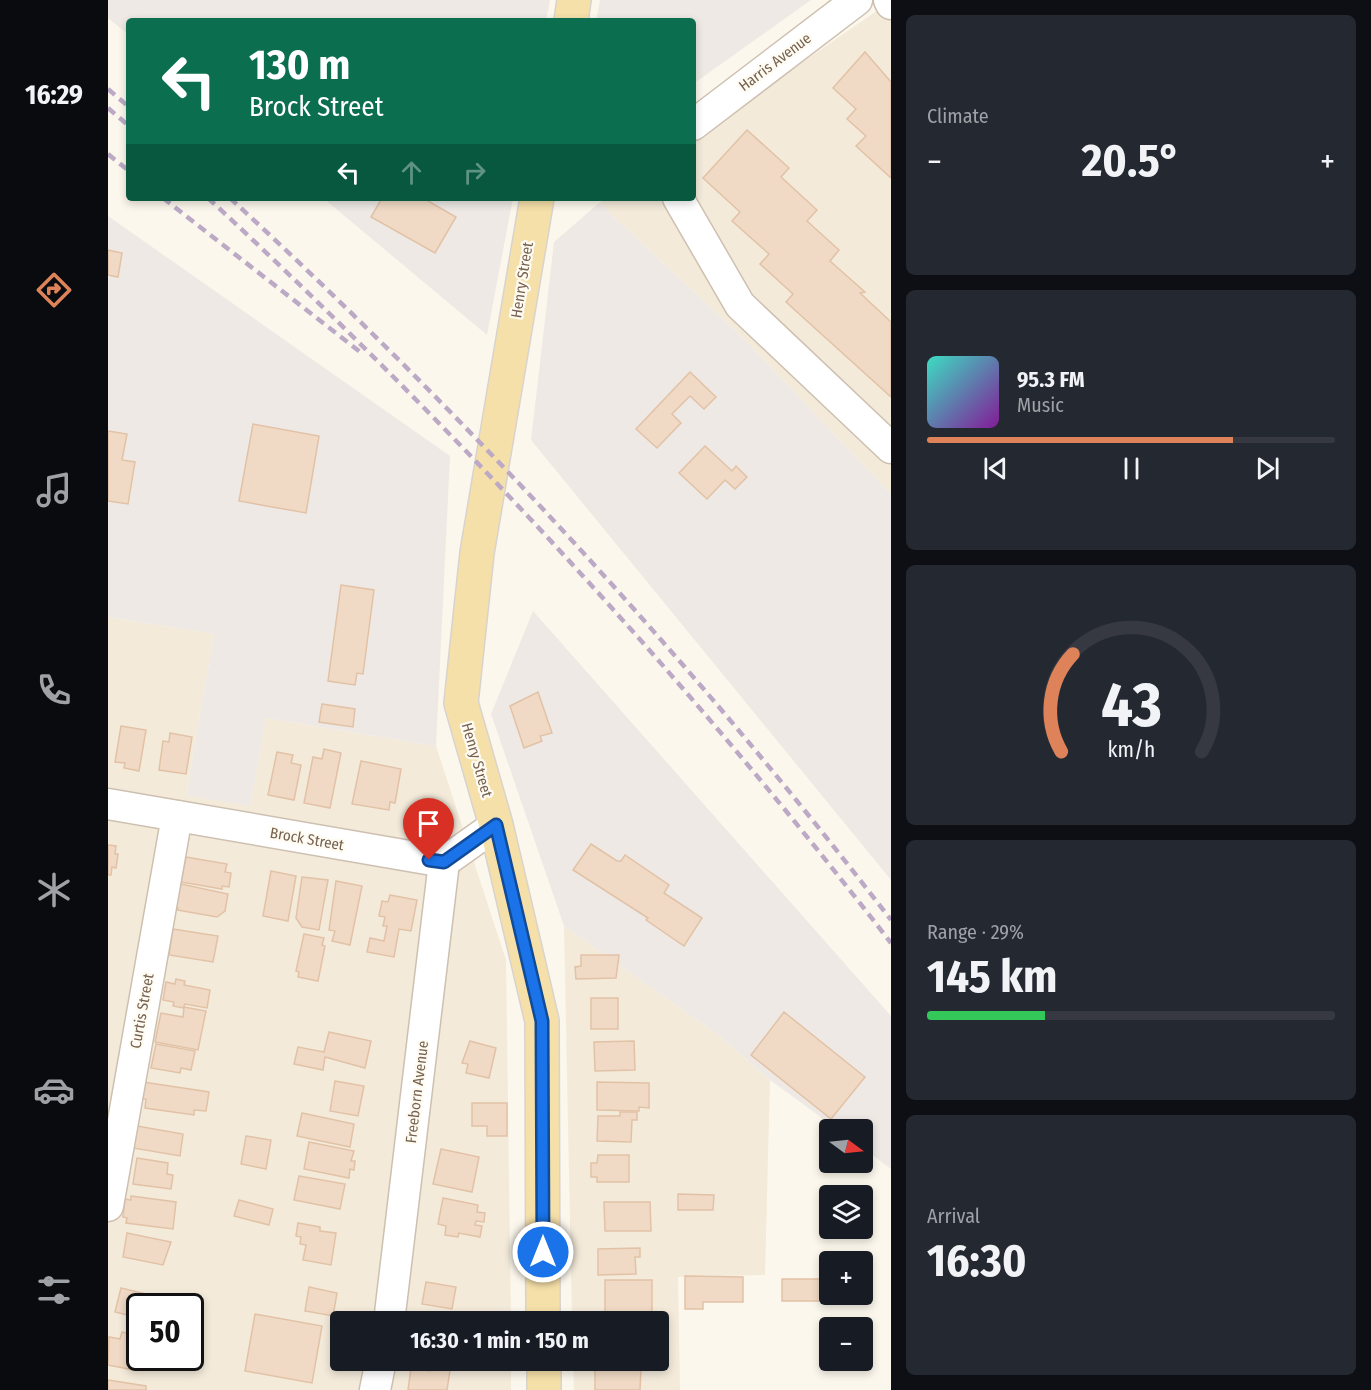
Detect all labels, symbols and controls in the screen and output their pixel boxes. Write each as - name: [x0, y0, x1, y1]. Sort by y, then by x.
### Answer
- street label: Harris Avenue: [735, 29, 815, 95]
- text: 130 m: [249, 40, 350, 90]
- icon: left: [150, 42, 228, 120]
- text: 16:29: [25, 79, 83, 111]
- text: Brock Street: [249, 91, 384, 123]
- text: Climate: [927, 104, 989, 128]
- text: 20.5°: [1081, 134, 1180, 188]
- text: −: [927, 142, 942, 182]
- text: +: [1320, 142, 1335, 182]
- icon: left: [332, 156, 365, 189]
- icon: ahead: [395, 156, 428, 189]
- icon: right: [458, 156, 491, 189]
- street label: Henry Street: [507, 241, 537, 319]
- icon: directions: [33, 269, 75, 311]
- text: 95.3 FM: [1017, 366, 1085, 393]
- text: Music: [1017, 393, 1064, 417]
- icon: previous: [979, 452, 1012, 485]
- icon: pause: [1115, 452, 1148, 485]
- icon: next: [1251, 452, 1284, 485]
- icon: music: [33, 469, 75, 511]
- text: 43: [1101, 668, 1161, 743]
- icon: phone: [33, 669, 75, 711]
- street label: Henry Street: [458, 721, 496, 799]
- text: km/h: [1107, 737, 1155, 763]
- pin: [403, 798, 454, 860]
- icon: arrive: [412, 807, 445, 840]
- street label: Brock Street: [269, 824, 345, 854]
- icon: climate: [33, 869, 75, 911]
- text: Range · 29%: [927, 920, 1024, 944]
- text: 145 km: [927, 950, 1057, 1004]
- street label: Curtis Street: [127, 972, 157, 1050]
- street label: Freeborn Avenue: [402, 1040, 432, 1144]
- icon: car: [33, 1069, 75, 1111]
- north arrow: [819, 1119, 873, 1173]
- map controls: [819, 1119, 873, 1371]
- button: layers: [819, 1185, 873, 1239]
- text: Arrival: [927, 1204, 980, 1228]
- position arrow: [511, 1220, 575, 1284]
- text: 16:30: [927, 1234, 1026, 1288]
- button: +: [819, 1251, 873, 1305]
- icon: filters: [33, 1269, 75, 1311]
- speed limit sign: 50: [126, 1293, 204, 1371]
- button: −: [819, 1317, 873, 1371]
- text: 16:30 · 1 min · 150 m: [410, 1327, 589, 1354]

